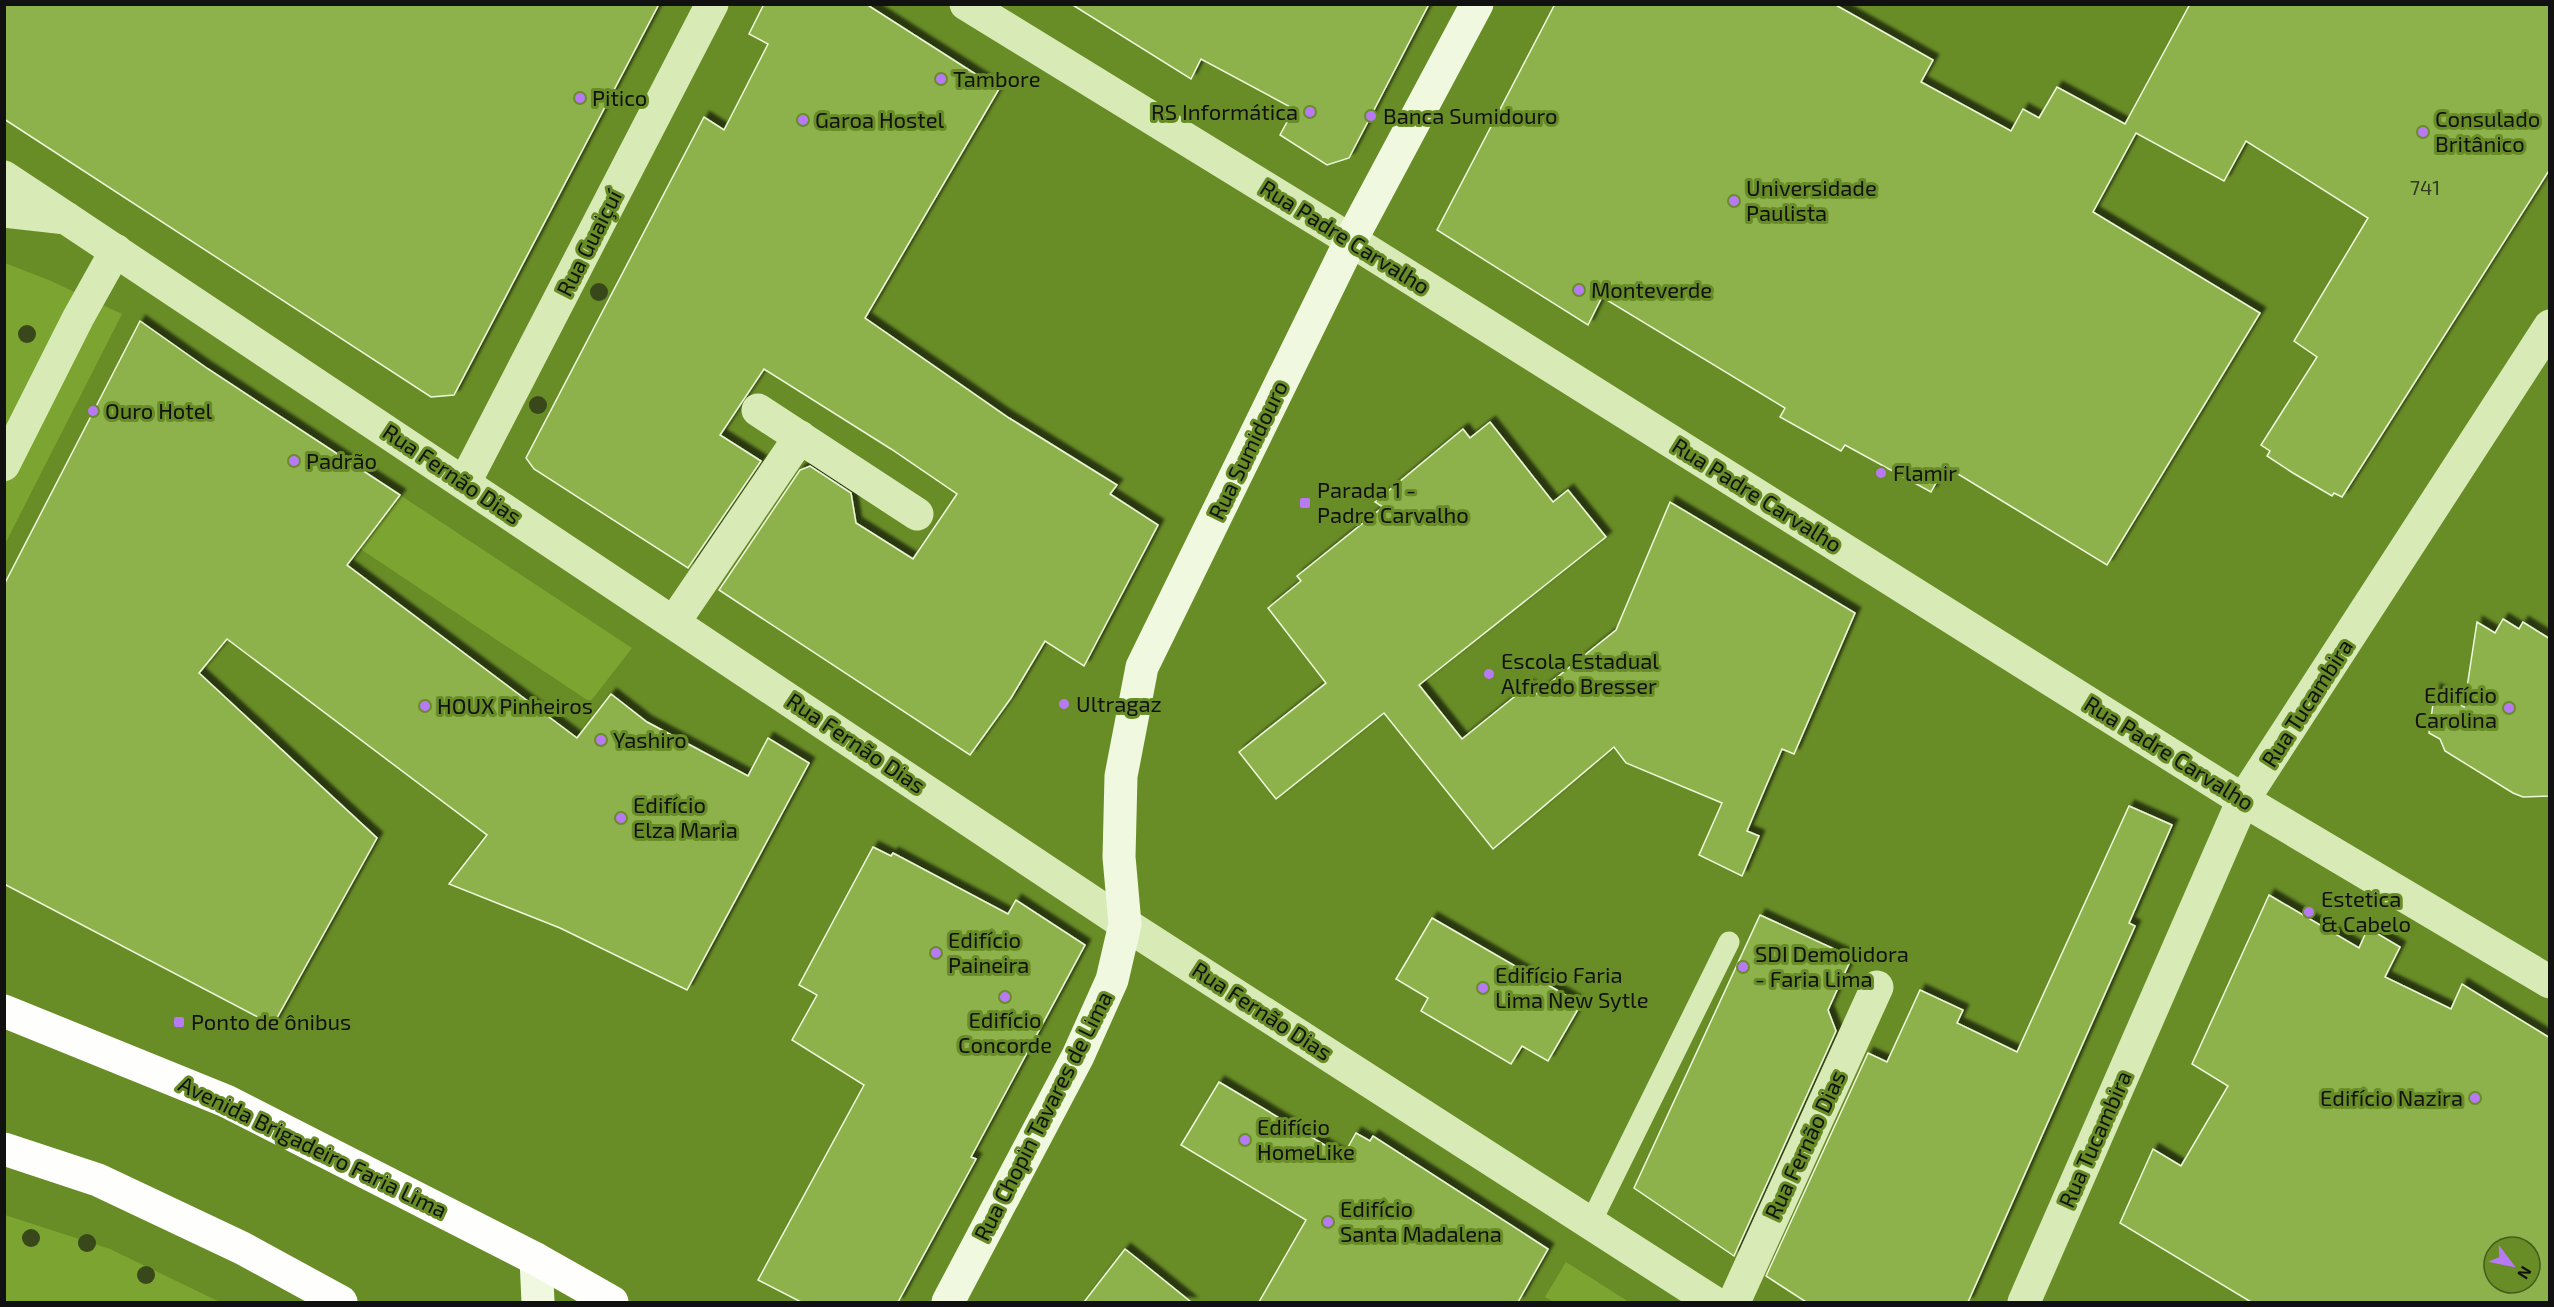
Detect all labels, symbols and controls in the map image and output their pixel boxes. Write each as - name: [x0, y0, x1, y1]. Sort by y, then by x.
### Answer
- place label: Tambore: [953, 65, 1040, 91]
- marker: Tambore: [934, 72, 948, 86]
- place label: Pitico: [592, 84, 647, 110]
- marker: Pitico: [573, 91, 587, 105]
- place label: RS Informática: [1151, 98, 1298, 124]
- place label: Banca Sumidouro: [1383, 102, 1558, 128]
- marker: RS Informática: [1303, 105, 1317, 119]
- place label: Consulado Britânico: [2435, 105, 2540, 156]
- place label: Garoa Hostel: [815, 106, 944, 132]
- marker: Banca Sumidouro: [1364, 109, 1378, 123]
- marker: Garoa Hostel: [796, 113, 810, 127]
- marker: Consulado Britânico: [2416, 125, 2430, 139]
- street label: Rua Padre Carvalho: [1256, 174, 1435, 299]
- place label: Universidade Paulista: [1746, 174, 1877, 225]
- house number: 741: [2410, 175, 2440, 199]
- street label: Rua Guaiçuí: [550, 184, 628, 301]
- marker: Universidade Paulista: [1727, 194, 1741, 208]
- place label: Monteverde: [1591, 276, 1712, 302]
- marker: Monteverde: [1572, 283, 1586, 297]
- street label: Rua Sumidouro: [1202, 376, 1292, 523]
- place label: Ouro Hotel: [105, 397, 213, 423]
- marker: Ouro Hotel: [86, 404, 100, 418]
- street label: Rua Fernão Dias: [379, 417, 527, 529]
- street label: Rua Padre Carvalho: [1668, 432, 1847, 557]
- place label: Padrão: [306, 447, 377, 473]
- marker: Padrão: [287, 454, 301, 468]
- place label: Flamir: [1893, 459, 1957, 485]
- marker: Flamir: [1874, 466, 1888, 480]
- place label: Parada 1 - Padre Carvalho: [1317, 476, 1469, 527]
- marker: Parada 1 - Padre Carvalho: [1298, 496, 1312, 510]
- street label: Rua Tucambira: [2255, 634, 2357, 771]
- place label: Escola Estadual Alfredo Bresser: [1501, 647, 1659, 698]
- marker: Escola Estadual Alfredo Bresser: [1482, 667, 1496, 681]
- place label: Edifício Carolina: [2414, 681, 2497, 732]
- street label: Rua Fernão Dias: [783, 686, 931, 798]
- place label: Ultragaz: [1076, 690, 1162, 716]
- street label: Rua Padre Carvalho: [2080, 690, 2259, 815]
- place label: HOUX Pinheiros: [437, 692, 593, 718]
- marker: Ultragaz: [1057, 697, 1071, 711]
- marker: HOUX Pinheiros: [418, 699, 432, 713]
- marker: Edifício Carolina: [2502, 701, 2516, 715]
- place label: Yashiro: [613, 726, 687, 752]
- marker: Yashiro: [594, 733, 608, 747]
- place label: Edifício Elza Maria: [633, 791, 738, 842]
- marker: Edifício Elza Maria: [614, 811, 628, 825]
- place label: Estetica & Cabelo: [2321, 885, 2411, 936]
- marker: Estetica & Cabelo: [2302, 905, 2316, 919]
- place label: Edifício Paineira: [948, 926, 1029, 977]
- place label: SDI Demolidora - Faria Lima: [1755, 940, 1909, 991]
- marker: Edifício Paineira: [929, 946, 943, 960]
- street label: Rua Fernão Dias: [1188, 955, 1337, 1065]
- marker: SDI Demolidora - Faria Lima: [1736, 960, 1750, 974]
- place label: Edifício Faria Lima New Sytle: [1495, 961, 1648, 1012]
- marker: Edifício Faria Lima New Sytle: [1476, 981, 1490, 995]
- street label: Rua Chopin Tavares de Lima: [968, 986, 1116, 1245]
- marker: Edifício Concorde: [998, 990, 1012, 1004]
- place label: Edifício Concorde: [958, 1006, 1052, 1057]
- place label: Ponto de ônibus: [191, 1008, 351, 1034]
- marker: Ponto de ônibus: [172, 1015, 186, 1029]
- street label: Rua Fernão Dias: [1758, 1066, 1850, 1223]
- street label: Rua Tucambira: [2052, 1066, 2136, 1211]
- street label: Avenida Brigadeiro Faria Lima: [175, 1070, 452, 1222]
- place label: Edifício Nazira: [2320, 1084, 2463, 1110]
- marker: Edifício Nazira: [2468, 1091, 2482, 1105]
- place label: Edifício HomeLike: [1257, 1113, 1355, 1164]
- marker: Edifício HomeLike: [1238, 1133, 1252, 1147]
- place label: Edifício Santa Madalena: [1340, 1195, 1502, 1246]
- marker: Edifício Santa Madalena: [1321, 1215, 1335, 1229]
- north arrow: [2482, 1235, 2542, 1295]
- text: N: [2514, 1263, 2536, 1283]

